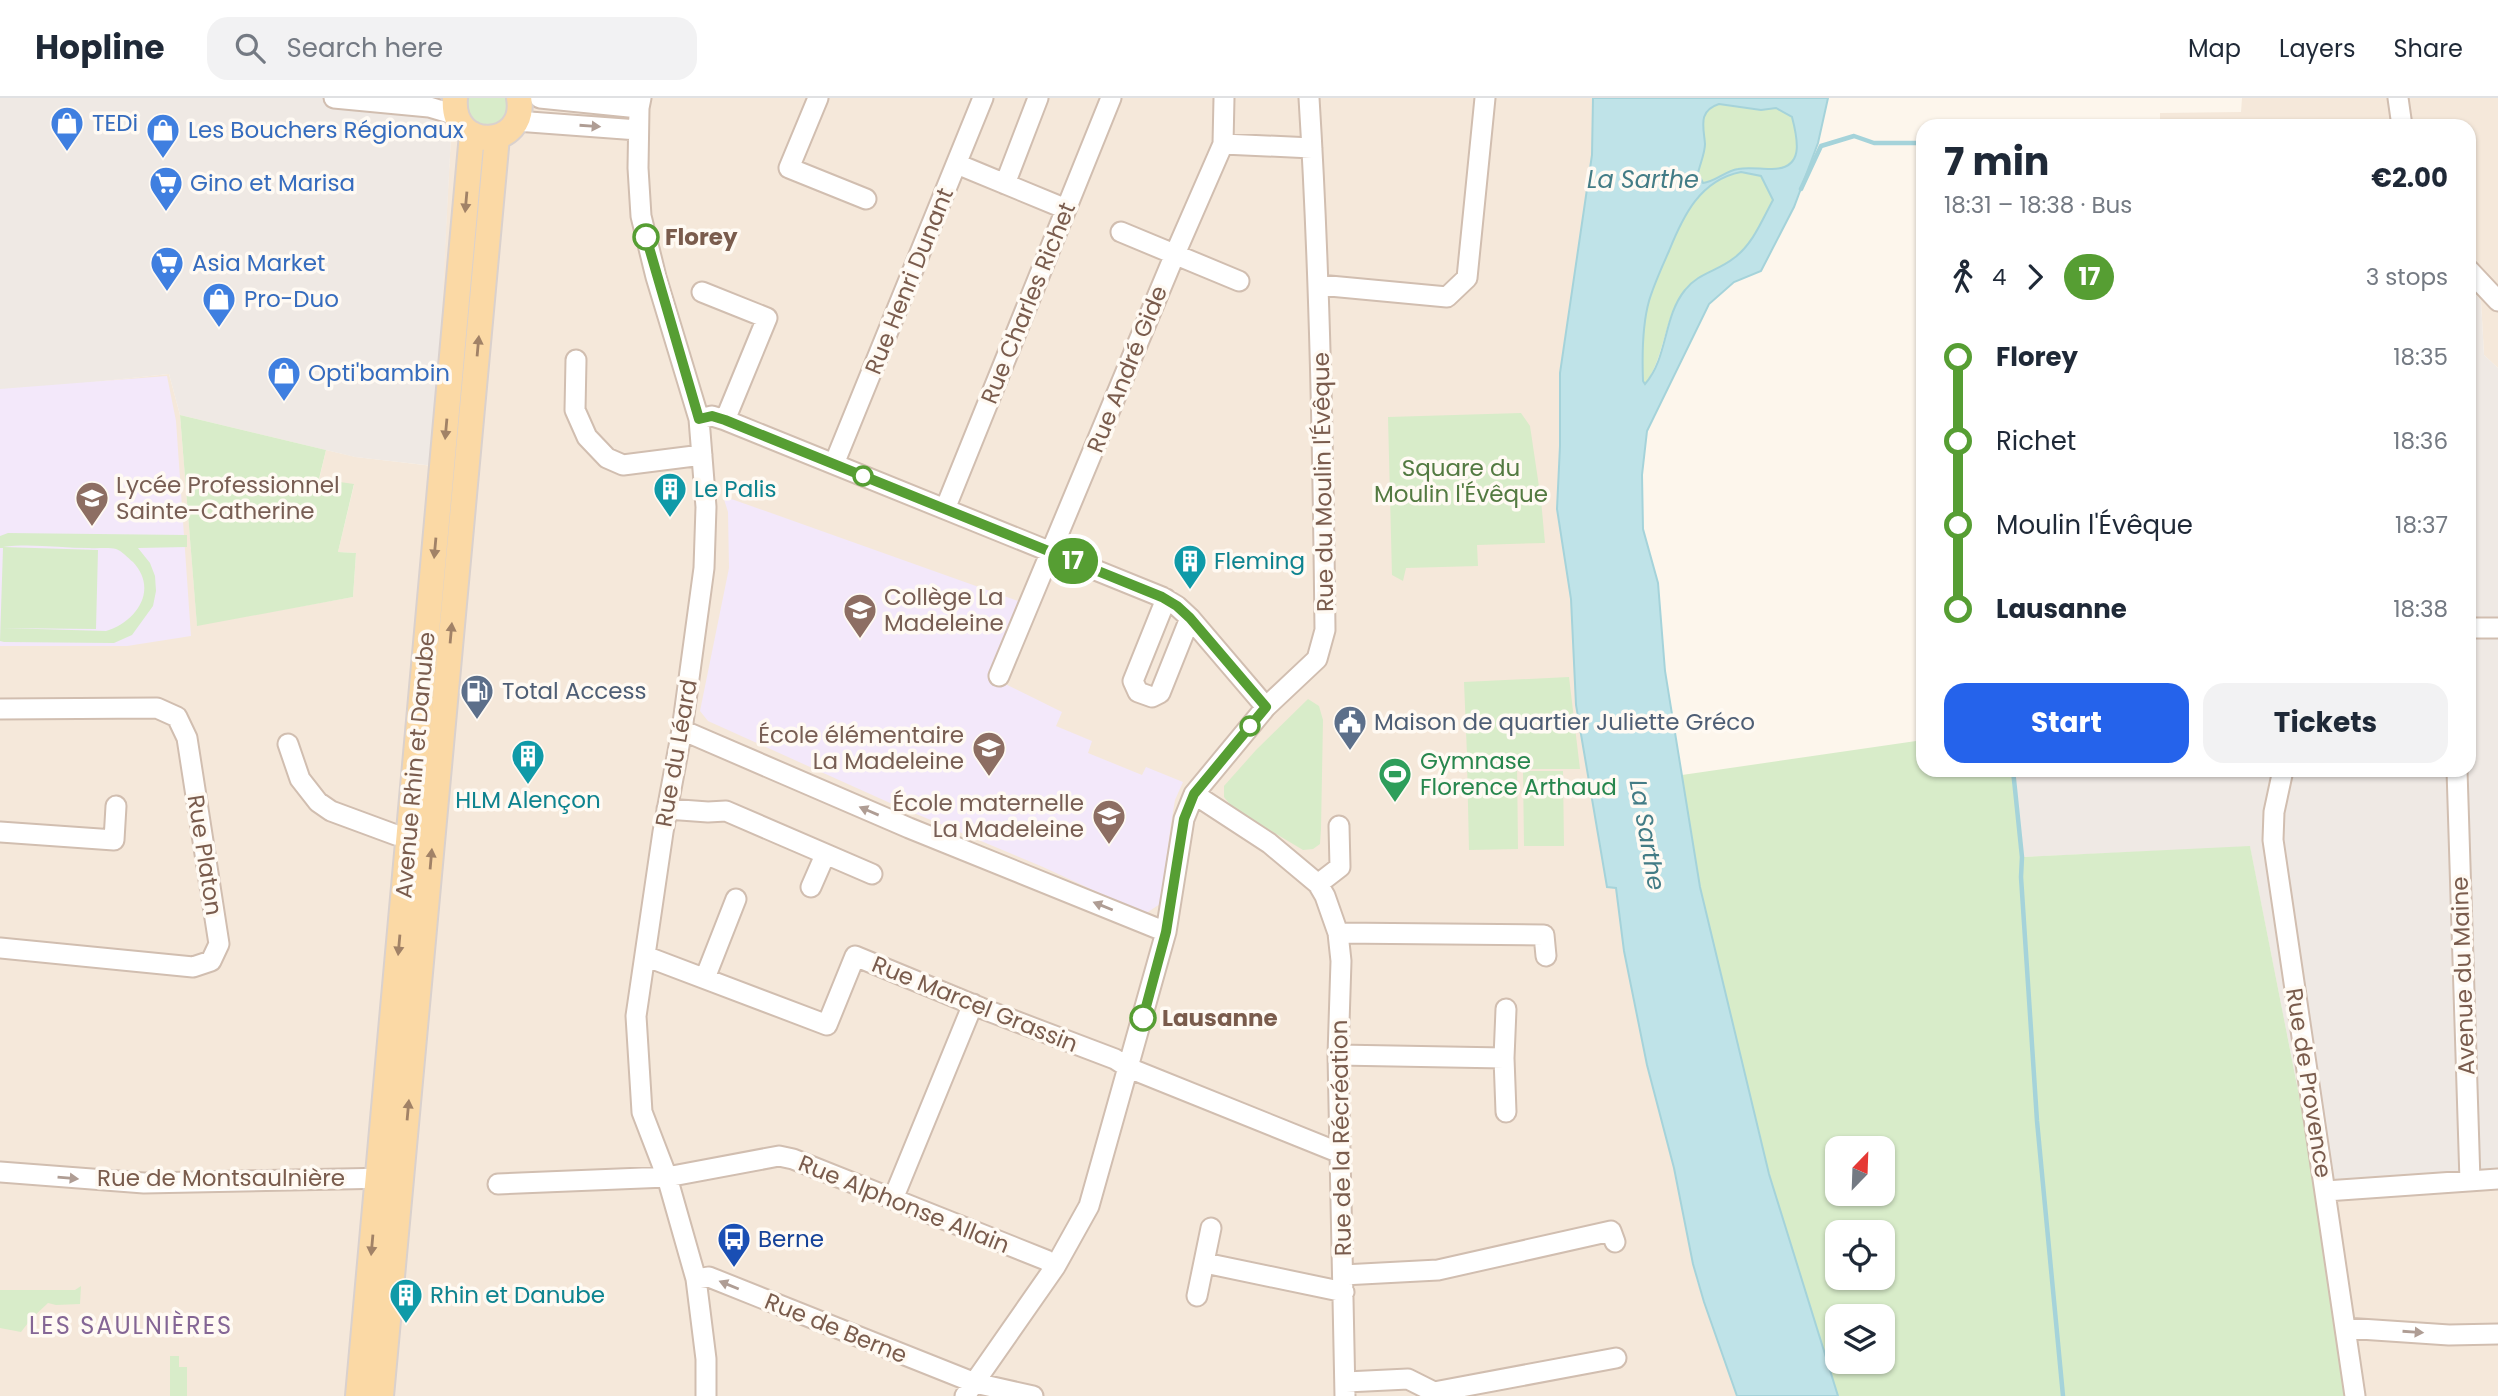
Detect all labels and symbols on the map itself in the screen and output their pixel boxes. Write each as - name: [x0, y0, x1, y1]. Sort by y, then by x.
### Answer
- shop icon: TEDi: [48, 104, 86, 153]
- place label: TEDi: [92, 107, 138, 139]
- shop icon: Les Bouchers Régionaux: [144, 111, 182, 160]
- place label: Les Bouchers Régionaux: [188, 114, 464, 146]
- one-way arrow: [579, 121, 601, 132]
- water label: La Sarthe: [1587, 163, 1699, 196]
- supermarket icon: Gino et Marisa: [147, 164, 185, 213]
- place label: Gino et Marisa: [190, 167, 355, 199]
- street label: Rue Henri Dunant: [857, 183, 961, 379]
- one-way arrow: [460, 192, 471, 214]
- street label: Rue Charles Richet: [973, 197, 1083, 409]
- place label: Florey: [665, 221, 738, 253]
- marker: Florey: [633, 224, 659, 250]
- supermarket icon: Asia Market: [148, 244, 186, 293]
- place label: Asia Market: [192, 247, 325, 279]
- shop icon: Pro-Duo: [200, 280, 238, 329]
- street label: Rue André Gide: [1079, 281, 1175, 457]
- place label: Pro-Duo: [244, 283, 339, 315]
- one-way arrow: [473, 334, 484, 356]
- street label: Rue du Moulin l'Évêque: [1305, 352, 1341, 612]
- shop icon: Opti'bambin: [265, 354, 303, 403]
- place label: Opti'bambin: [308, 357, 450, 389]
- one-way arrow: [440, 418, 451, 440]
- park label: Square du Moulin l'Évêque: [1374, 452, 1548, 510]
- unlabelled marker: [853, 466, 873, 486]
- place label: Lycée Professionnel Sainte-Catherine: [116, 469, 340, 527]
- building icon: Le Palis: [651, 470, 689, 519]
- place label: Le Palis: [694, 473, 777, 505]
- school or university icon: Lycée Professionnel Sainte-Catherine: [73, 479, 111, 528]
- one-way arrow: [429, 537, 440, 559]
- line badge: 17: [1042, 538, 1104, 584]
- building icon: Fleming: [1171, 542, 1209, 591]
- place label: Fleming: [1214, 545, 1305, 577]
- place label: Collège La Madeleine: [884, 581, 1004, 639]
- school or university icon: Collège La Madeleine: [841, 591, 879, 640]
- one-way arrow: [446, 622, 457, 644]
- street label: Avenue Rhin et Danube: [387, 630, 443, 900]
- fuel station icon: Total Access: [458, 672, 496, 721]
- place label: Total Access: [502, 675, 647, 707]
- street label: Rue du Léard: [647, 677, 705, 829]
- public building icon: Maison de quartier Juliette Gréco: [1331, 703, 1369, 752]
- place label: Maison de quartier Juliette Gréco: [1374, 706, 1755, 738]
- unlabelled marker: [1240, 716, 1260, 736]
- place label: École élémentaire La Madeleine: [758, 719, 964, 777]
- school or university icon: École élémentaire La Madeleine: [970, 729, 1008, 778]
- building icon: HLM Alençon: [509, 737, 547, 786]
- place label: Gymnase Florence Arthaud: [1420, 745, 1617, 803]
- sports icon: Gymnase Florence Arthaud: [1376, 755, 1414, 804]
- water label: La Sarthe: [1622, 777, 1673, 893]
- place label: HLM Alençon: [455, 784, 601, 816]
- place label: École maternelle La Madeleine: [892, 787, 1084, 845]
- street label: Rue Platon: [180, 793, 230, 917]
- school or university icon: École maternelle La Madeleine: [1090, 797, 1128, 846]
- one-way arrow: [859, 805, 880, 816]
- one-way arrow: [425, 848, 436, 870]
- street label: Avenue du Maine: [2444, 876, 2482, 1076]
- one-way arrow: [1092, 901, 1113, 912]
- one-way arrow: [393, 934, 404, 956]
- street label: Rue Marcel Grassin: [867, 948, 1083, 1060]
- street label: Rue de Provence: [2278, 986, 2340, 1180]
- place label: Lausanne: [1162, 1002, 1278, 1034]
- marker: Lausanne: [1130, 1005, 1156, 1031]
- street label: Rue de la Récréation: [1323, 1020, 1359, 1256]
- one-way arrow: [402, 1099, 413, 1121]
- north arrow: [1825, 1136, 1895, 1206]
- street label: Rue Alphonse Allain: [794, 1147, 1014, 1261]
- street label: Rue de Montsaulnière: [97, 1162, 345, 1194]
- one-way arrow: [57, 1172, 79, 1183]
- bus stop icon: Berne: [715, 1220, 753, 1269]
- place label: Berne: [758, 1223, 824, 1255]
- one-way arrow: [366, 1235, 377, 1257]
- building icon: Rhin et Danube: [387, 1276, 425, 1325]
- place label: Rhin et Danube: [430, 1279, 605, 1311]
- one-way arrow: [718, 1280, 739, 1291]
- street label: Rue de Berne: [760, 1285, 912, 1371]
- district label: LES SAULNIÈRES: [29, 1309, 233, 1342]
- one-way arrow: [2402, 1327, 2424, 1338]

